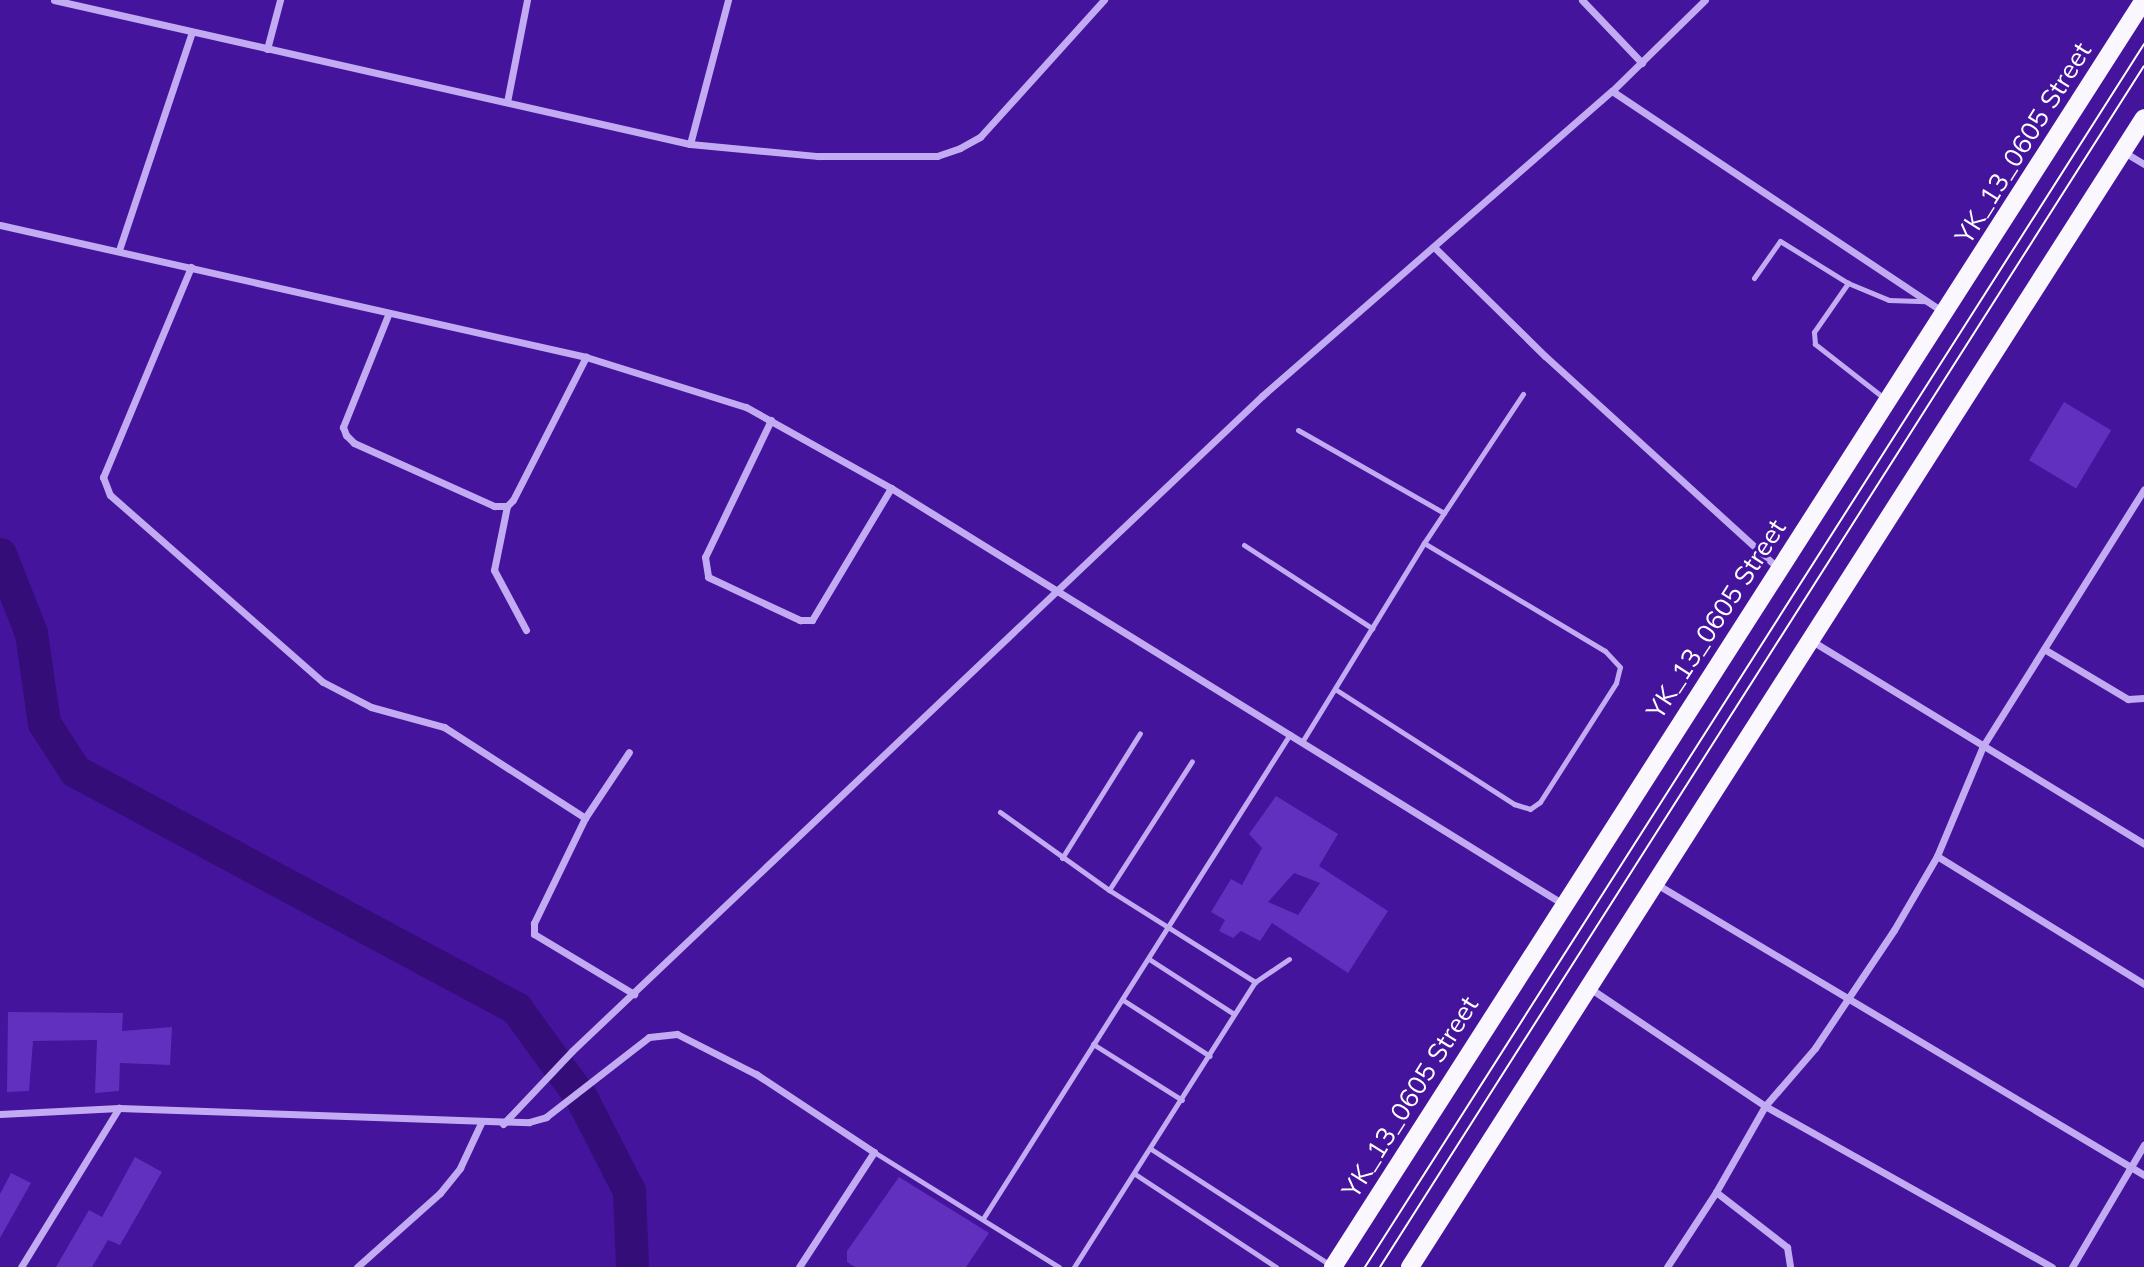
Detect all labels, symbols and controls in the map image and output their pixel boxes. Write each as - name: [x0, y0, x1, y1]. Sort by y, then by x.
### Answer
- street label: YK_13_0605 Street: [1948, 37, 2098, 249]
- street label: YK_13_0605 Street: [1640, 513, 1792, 725]
- street label: YK_13_0605 Street: [1335, 991, 1485, 1203]

